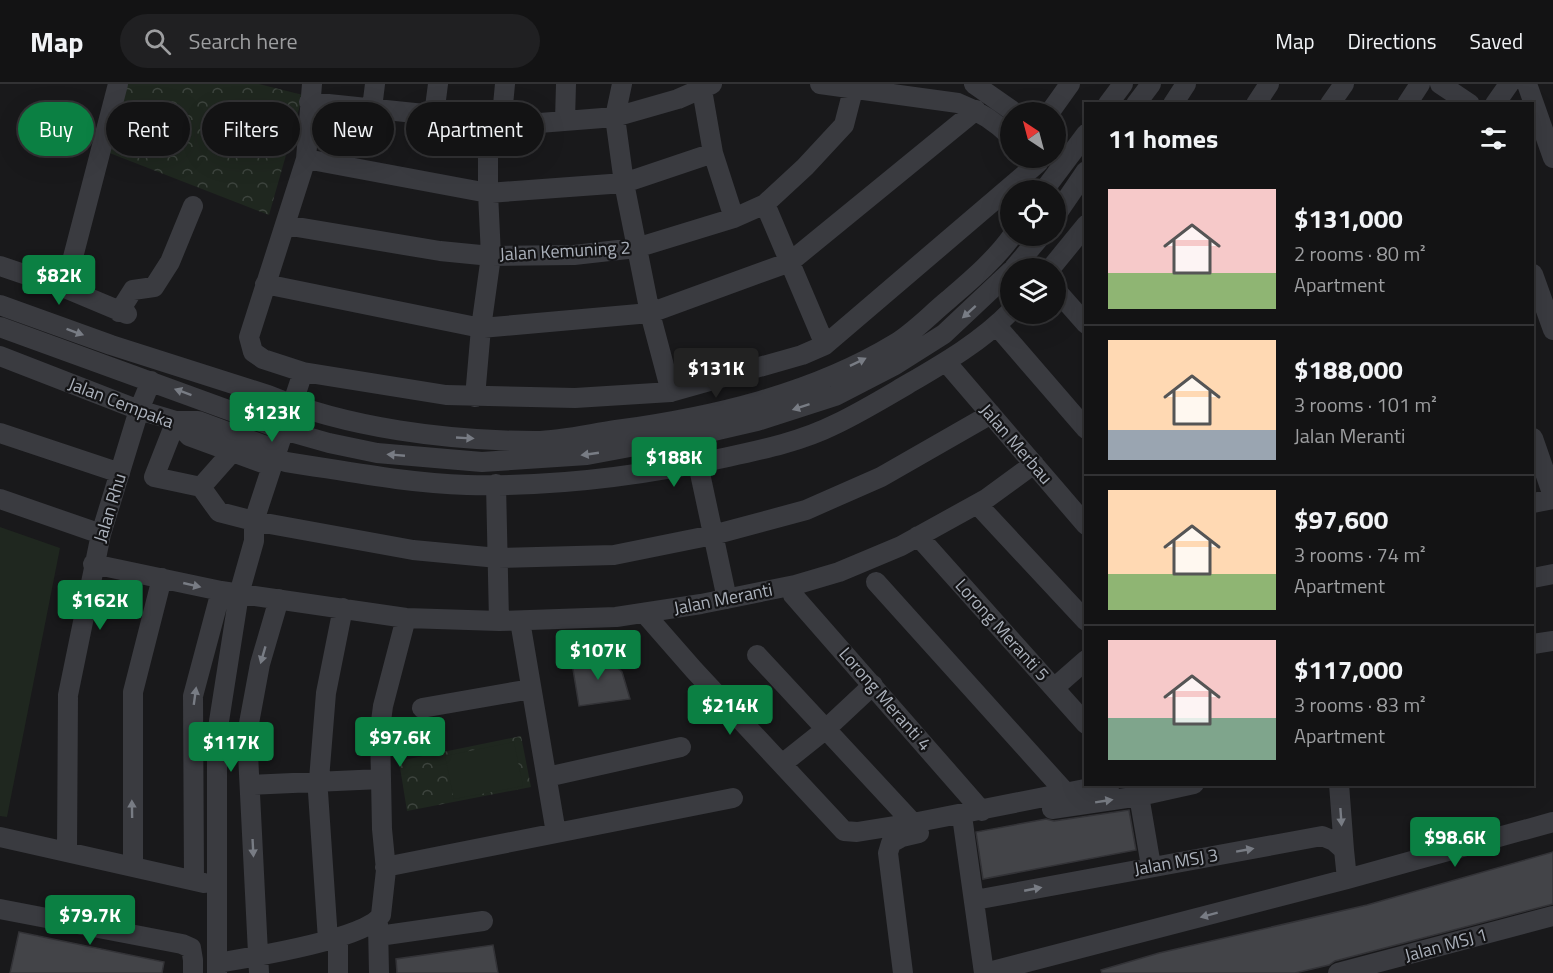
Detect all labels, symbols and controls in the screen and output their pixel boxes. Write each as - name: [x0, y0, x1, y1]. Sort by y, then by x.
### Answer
- search box: [120, 14, 540, 68]
- text: Map: [30, 20, 84, 63]
- text: Search here: [189, 24, 298, 58]
- icon: search: [141, 25, 174, 58]
- text: Map: [1275, 25, 1315, 57]
- text: Directions: [1348, 25, 1437, 57]
- text: Saved: [1470, 25, 1523, 57]
- chip: Buy: [18, 102, 94, 156]
- chip: Rent: [106, 102, 190, 156]
- chip: Filters: [202, 102, 300, 156]
- chip: New: [312, 102, 394, 156]
- chip: Apartment: [406, 102, 544, 156]
- north arrow: [1000, 102, 1066, 168]
- map controls: [1000, 102, 1066, 324]
- text: 11 homes: [1108, 119, 1218, 158]
- icon: filters: [1477, 122, 1510, 155]
- button: locate: [1000, 180, 1066, 246]
- text: $131,000: [1294, 199, 1403, 238]
- icon: home: [1156, 213, 1228, 285]
- street label: Jalan Kemuning 2: [499, 234, 631, 267]
- text: 2 rooms · 80 m²: [1294, 238, 1426, 269]
- pin: $82K: [23, 255, 95, 306]
- button: layers: [1000, 258, 1066, 324]
- text: $82K: [36, 259, 82, 290]
- text: Apartment: [1294, 269, 1385, 300]
- one-way arrow: [962, 304, 976, 318]
- one-way arrow: [66, 327, 84, 337]
- pin: $131K: [674, 348, 758, 399]
- text: $188,000: [1294, 350, 1403, 389]
- text: $131K: [688, 352, 744, 383]
- one-way arrow: [850, 357, 867, 367]
- icon: home: [1156, 364, 1228, 436]
- street label: Jalan Cempaka: [65, 370, 178, 435]
- one-way arrow: [174, 387, 192, 397]
- text: 3 rooms · 101 m²: [1294, 389, 1437, 420]
- pin: $123K: [230, 392, 314, 443]
- text: $123K: [244, 396, 300, 427]
- street label: Jalan Merbau: [974, 397, 1059, 490]
- one-way arrow: [792, 403, 810, 412]
- text: Jalan Meranti: [1294, 420, 1405, 451]
- one-way arrow: [455, 433, 474, 442]
- pin: $188K: [632, 437, 716, 488]
- text: $188K: [646, 441, 702, 472]
- one-way arrow: [580, 449, 599, 458]
- one-way arrow: [386, 450, 405, 460]
- street label: Jalan Rhu: [86, 470, 133, 546]
- text: $97,600: [1294, 500, 1388, 539]
- icon: home: [1156, 514, 1228, 586]
- text: 3 rooms · 74 m²: [1294, 539, 1426, 570]
- text: Apartment: [1294, 570, 1385, 601]
- street label: Lorong Meranti 5: [949, 572, 1056, 687]
- street label: Jalan Meranti: [671, 576, 775, 621]
- pin: $162K: [58, 580, 142, 631]
- one-way arrow: [183, 580, 201, 590]
- text: $162K: [72, 584, 128, 615]
- pin: $107K: [556, 630, 640, 681]
- text: $107K: [570, 634, 626, 665]
- street label: Lorong Meranti 4: [833, 641, 938, 756]
- one-way arrow: [258, 646, 267, 664]
- text: $117,000: [1294, 650, 1403, 689]
- icon: home: [1156, 664, 1228, 736]
- pin: $214K: [688, 685, 772, 736]
- one-way arrow: [190, 687, 199, 706]
- text: $214K: [702, 689, 758, 720]
- text: 3 rooms · 83 m²: [1294, 689, 1426, 720]
- pin: $97.6K: [351, 717, 449, 768]
- text: Apartment: [1294, 720, 1385, 751]
- text: $97.6K: [369, 721, 431, 752]
- pin: $117K: [189, 722, 273, 773]
- text: $117K: [203, 726, 259, 757]
- one-way arrow: [1094, 797, 1113, 806]
- one-way arrow: [127, 799, 137, 818]
- one-way arrow: [1336, 808, 1346, 827]
- pin: $98.6K: [1406, 817, 1504, 868]
- text: $98.6K: [1424, 821, 1486, 852]
- one-way arrow: [249, 839, 258, 858]
- street label: Jalan MSJ 3: [1132, 841, 1220, 882]
- one-way arrow: [1236, 845, 1255, 854]
- one-way arrow: [1023, 884, 1042, 893]
- pin: $79.7K: [41, 895, 139, 946]
- text: $79.7K: [59, 899, 121, 930]
- one-way arrow: [1200, 910, 1218, 920]
- street label: Jalan MSJ 1: [1401, 920, 1490, 969]

